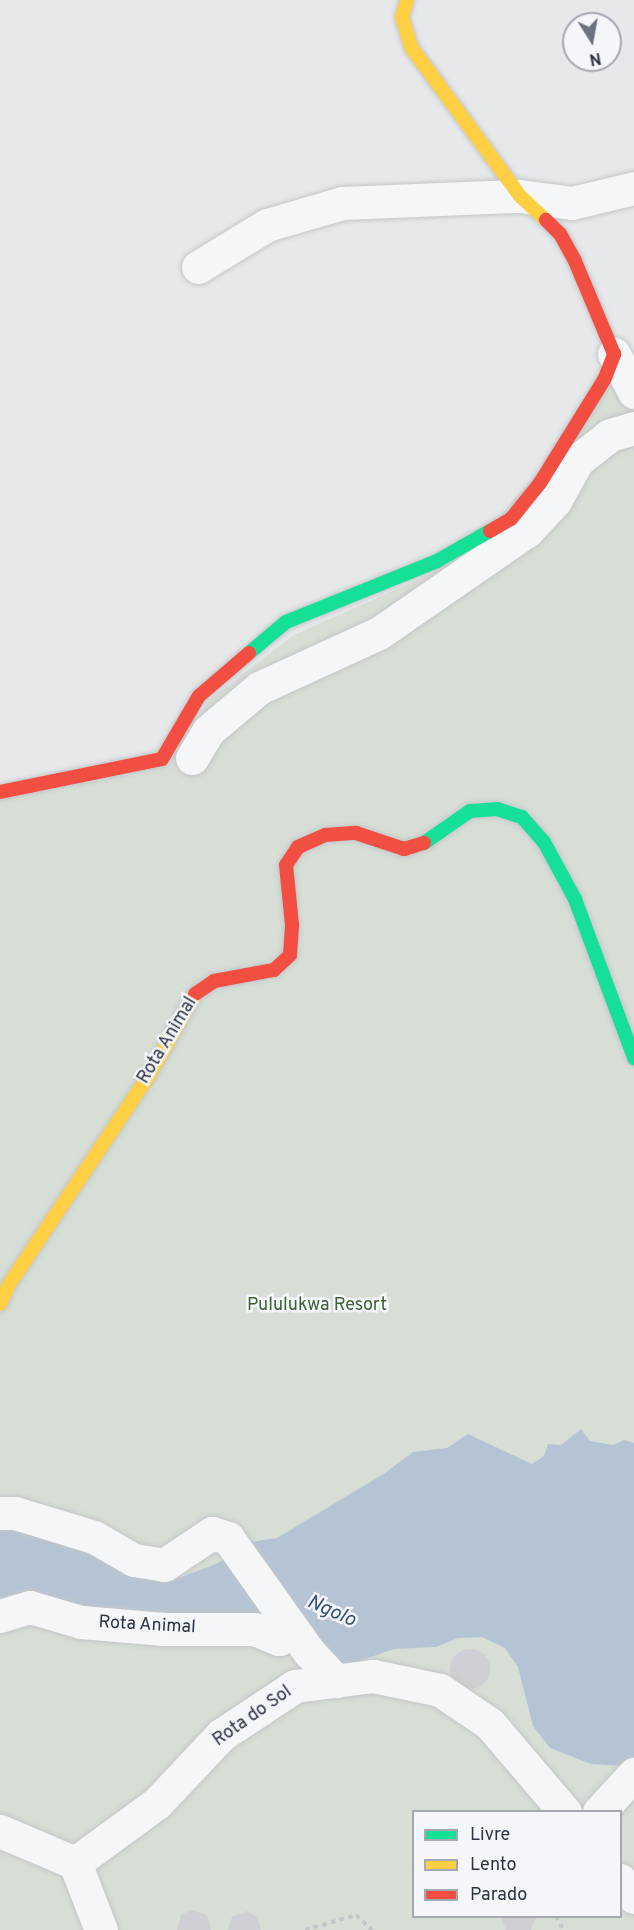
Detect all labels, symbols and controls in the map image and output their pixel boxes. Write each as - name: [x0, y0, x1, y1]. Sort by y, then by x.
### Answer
- north arrow: [562, 12, 622, 72]
- text: N: [588, 47, 603, 69]
- street label: Rota Animal: [133, 993, 203, 1089]
- park label: Pululukwa Resort: [247, 1295, 387, 1317]
- water label: Ngolo: [303, 1591, 359, 1633]
- street label: Rota Animal: [97, 1613, 197, 1639]
- street label: Rota do Sol: [209, 1682, 297, 1752]
- legend: [412, 1810, 622, 1918]
- text: Livre: [470, 1824, 510, 1847]
- text: Lento: [470, 1854, 516, 1877]
- text: Parado: [470, 1884, 527, 1907]

